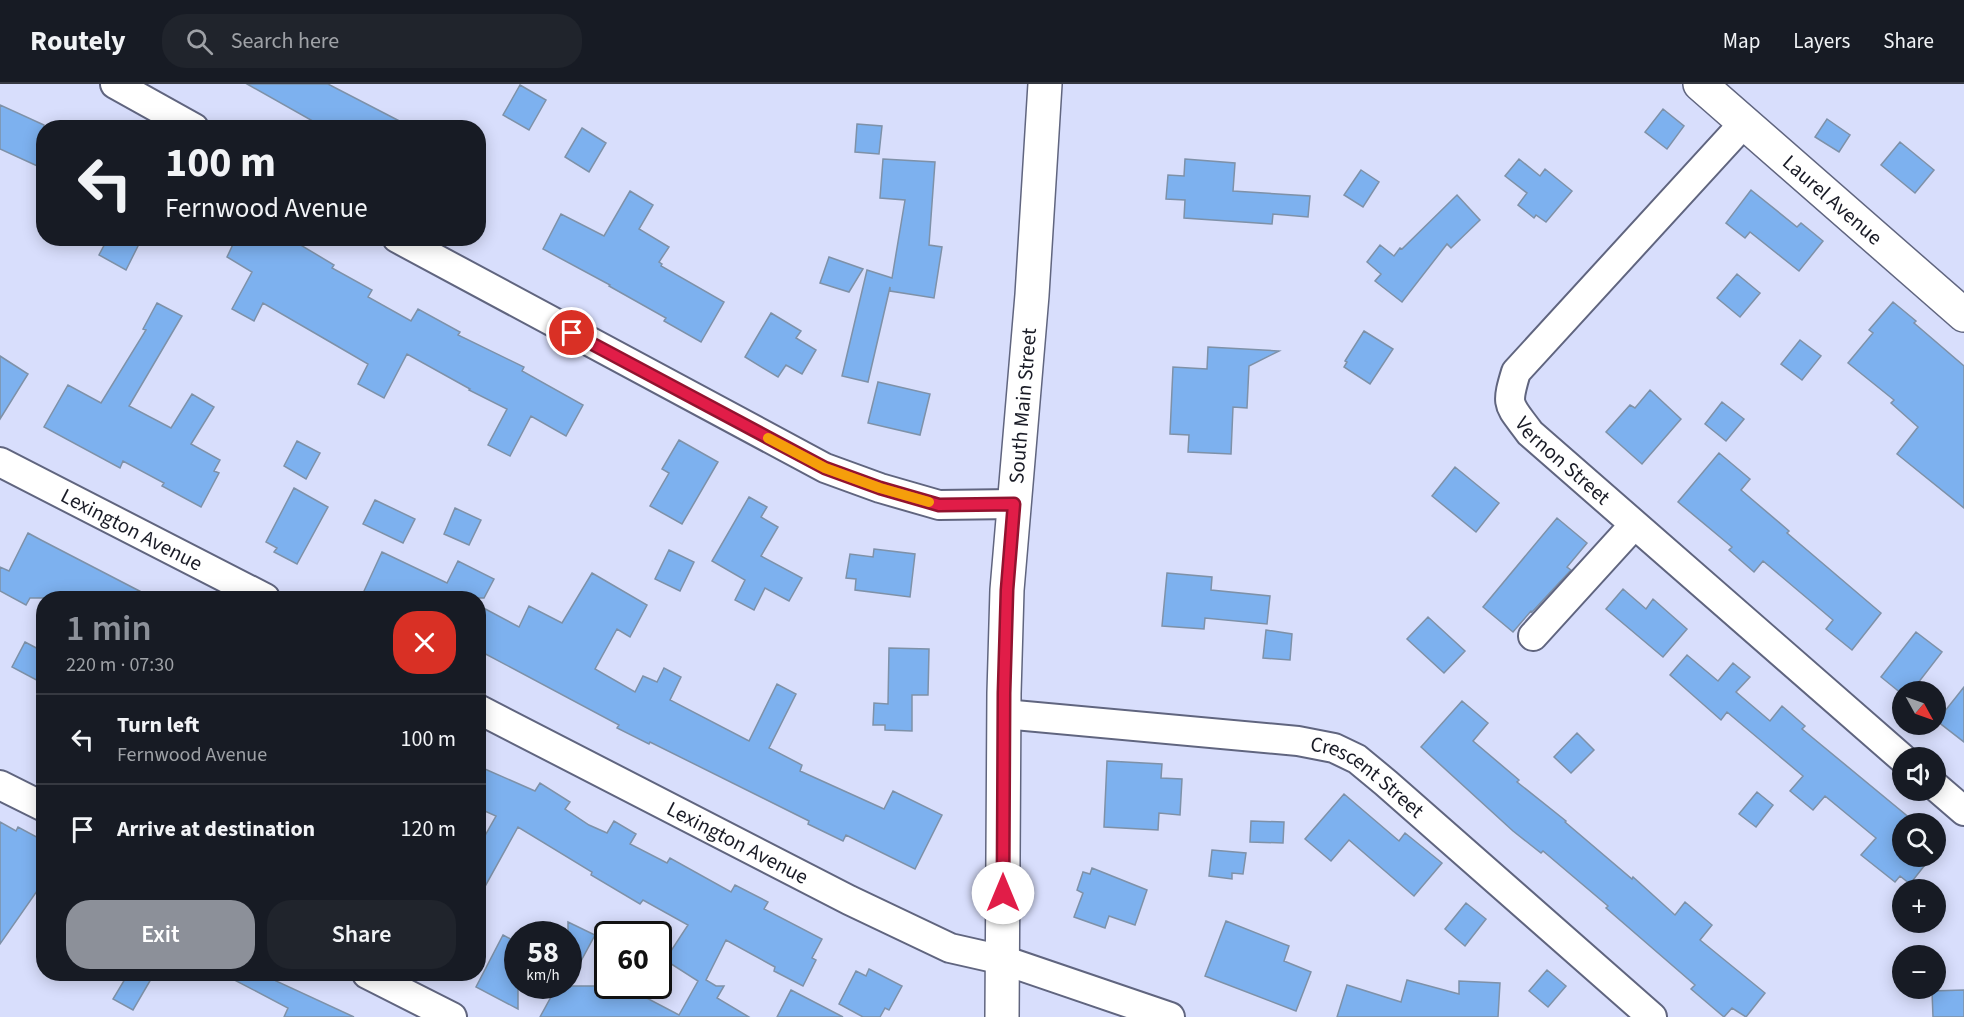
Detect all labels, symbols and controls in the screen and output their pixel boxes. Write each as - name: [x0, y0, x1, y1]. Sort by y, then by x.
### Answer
- search box: [162, 14, 582, 68]
- text: Routely: [30, 21, 126, 61]
- icon: search: [183, 25, 216, 58]
- text: Search here: [231, 25, 339, 57]
- text: Map: [1723, 26, 1760, 56]
- text: Layers: [1793, 26, 1850, 56]
- text: Share: [1883, 26, 1934, 56]
- text: 100 m: [165, 133, 276, 193]
- icon: left: [66, 144, 144, 222]
- street label: Laurel Avenue: [1776, 148, 1889, 252]
- text: Fernwood Avenue: [165, 189, 368, 228]
- pin: [546, 307, 597, 358]
- icon: arrive: [555, 316, 588, 349]
- street label: South Main Street: [1001, 327, 1044, 485]
- street label: Vernon Street: [1508, 410, 1617, 512]
- street label: Lexington Avenue: [56, 481, 208, 578]
- text: 1 min: [66, 603, 152, 654]
- button: close: [393, 611, 456, 674]
- text: 220 m · 07:30: [66, 651, 174, 679]
- north arrow: [1892, 681, 1946, 735]
- map controls: [1892, 681, 1946, 999]
- text: Turn left: [117, 709, 199, 741]
- icon: left: [66, 723, 99, 756]
- text: 100 m: [401, 723, 456, 755]
- street label: Crescent Street: [1308, 729, 1431, 825]
- text: Fernwood Avenue: [117, 741, 267, 769]
- button: sound: [1892, 747, 1946, 801]
- street label: Lexington Avenue: [662, 794, 814, 892]
- icon: arrive: [66, 813, 99, 846]
- text: Arrive at destination: [117, 813, 315, 845]
- text: 120 m: [401, 813, 456, 845]
- button: search: [1892, 813, 1946, 867]
- position arrow: [971, 861, 1035, 925]
- button: +: [1892, 879, 1946, 933]
- button: Exit: [66, 900, 255, 969]
- button: Share: [267, 900, 456, 969]
- speed limit sign: 60: [594, 921, 672, 999]
- text: 58: [527, 931, 559, 974]
- button: −: [1892, 945, 1946, 999]
- text: km/h: [526, 965, 560, 986]

